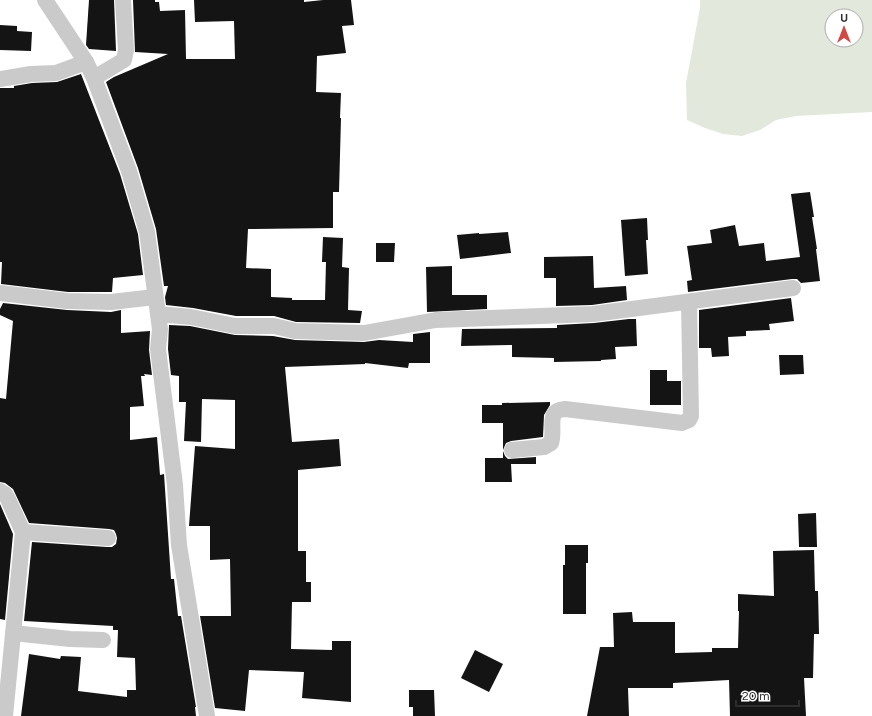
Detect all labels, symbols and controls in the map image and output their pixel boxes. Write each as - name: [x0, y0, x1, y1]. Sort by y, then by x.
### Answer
- north arrow: [824, 8, 864, 48]
- text: U: [840, 12, 848, 25]
- scale bar: [736, 682, 799, 708]
- text: 20 m: [742, 689, 770, 703]

